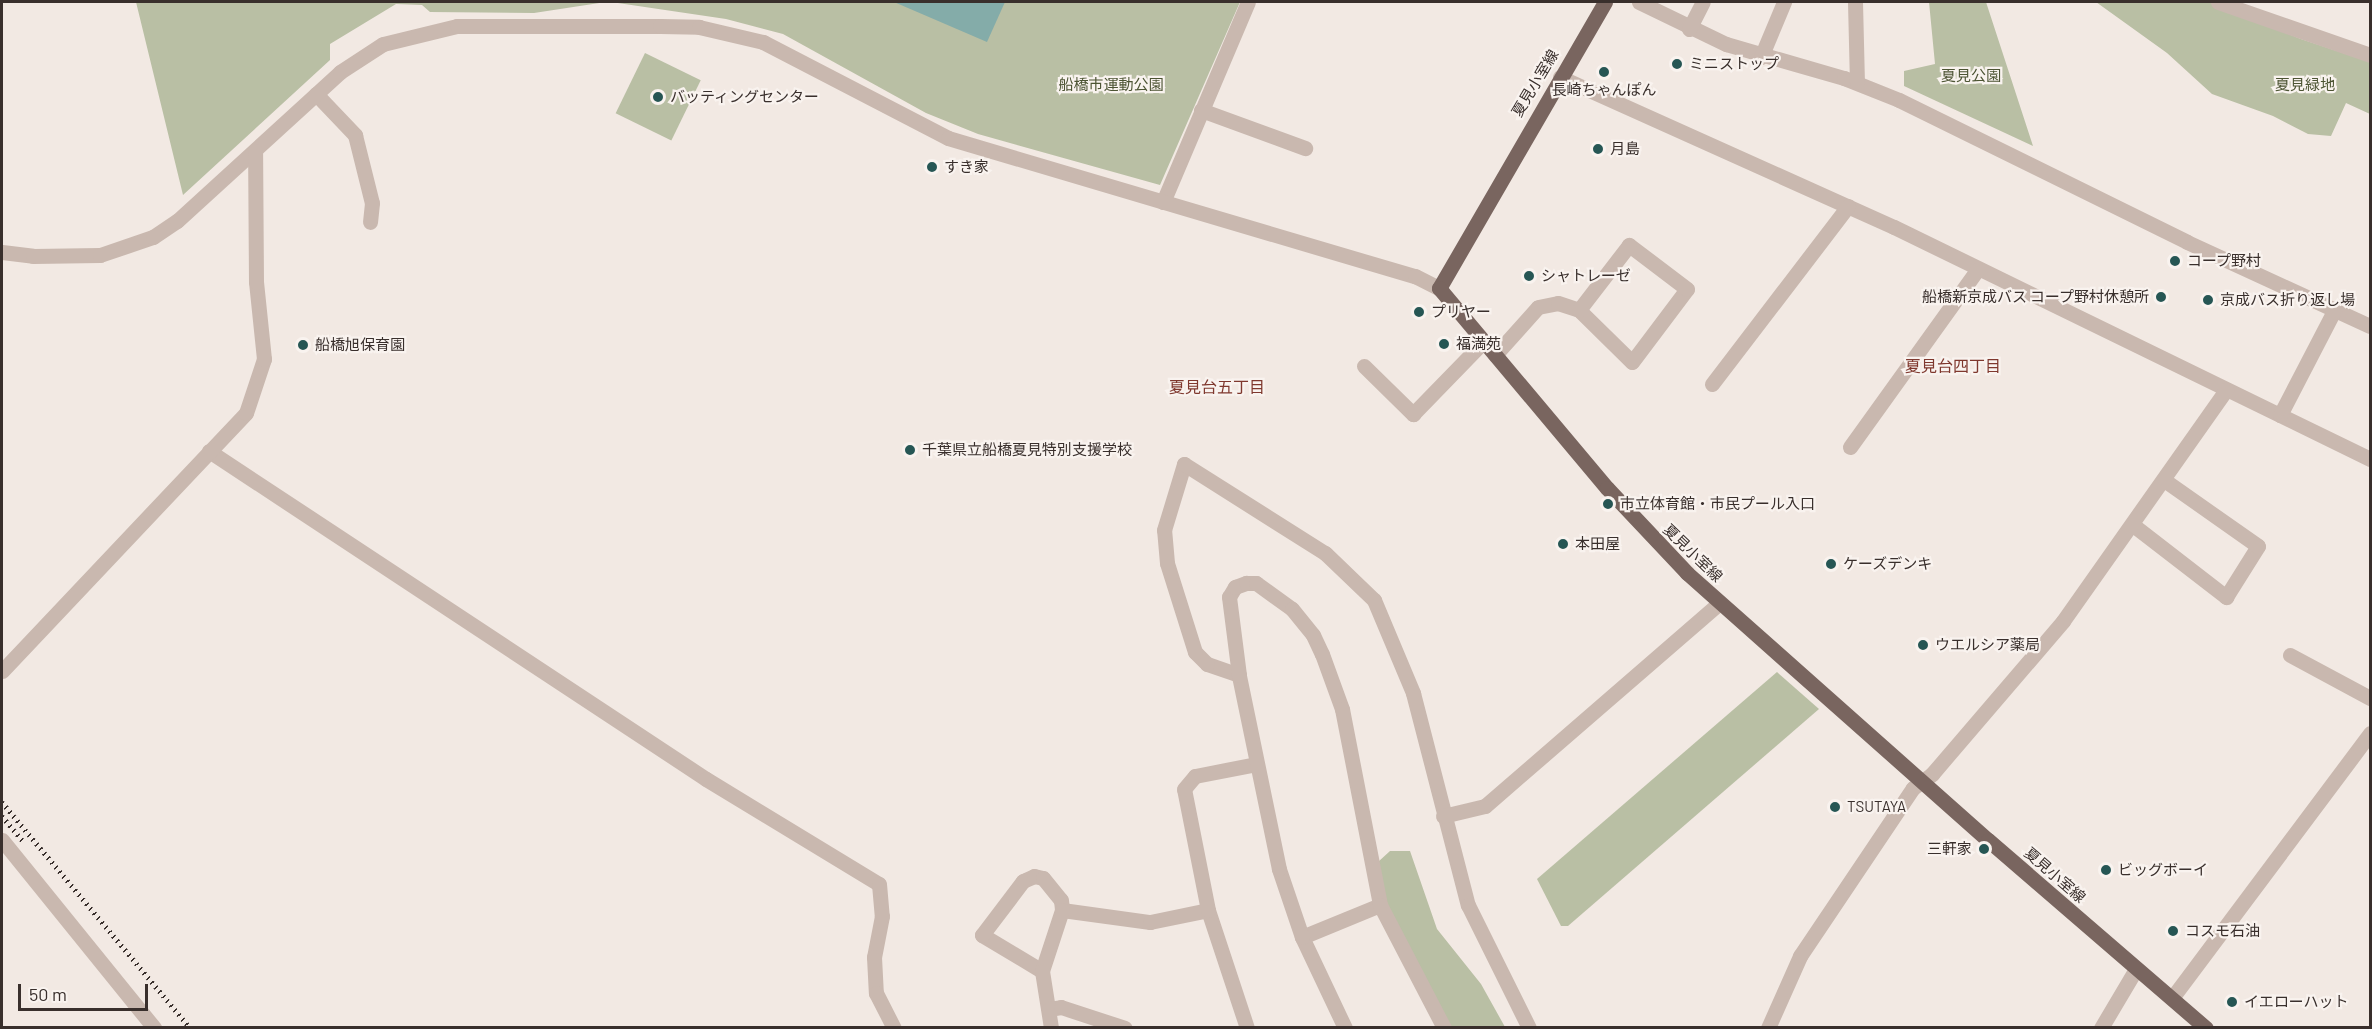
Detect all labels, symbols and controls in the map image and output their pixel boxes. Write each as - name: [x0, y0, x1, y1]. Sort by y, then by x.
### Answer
- street label: 夏見小室線: [1508, 46, 1562, 120]
- place label: ミニストップ: [1689, 55, 1779, 73]
- marker: ミニストップ: [1670, 57, 1684, 71]
- marker: 長崎ちゃんぽん: [1597, 65, 1611, 79]
- park label: 夏見公園: [1941, 67, 2001, 85]
- park label: 船橋市運動公園: [1059, 76, 1163, 94]
- park label: 夏見緑地: [2275, 76, 2335, 94]
- place label: 長崎ちゃんぽん: [1552, 81, 1656, 99]
- place label: バッティングセンター: [670, 88, 820, 106]
- marker: バッティングセンター: [651, 90, 665, 104]
- place label: 月島: [1610, 140, 1640, 158]
- marker: 月島: [1591, 142, 1605, 156]
- place label: すき家: [944, 158, 989, 176]
- marker: すき家: [925, 160, 939, 174]
- place label: コープ野村: [2187, 252, 2262, 270]
- marker: コープ野村: [2168, 254, 2182, 268]
- place label: シャトレーゼ: [1541, 267, 1631, 285]
- marker: シャトレーゼ: [1522, 269, 1536, 283]
- place label: 船橋新京成バス コープ野村休憩所: [1921, 288, 2149, 306]
- marker: 船橋新京成バス コープ野村休憩所: [2154, 290, 2168, 304]
- place label: 京成バス折り返し場: [2220, 291, 2355, 309]
- marker: 京成バス折り返し場: [2201, 293, 2215, 307]
- place label: プリヤー: [1431, 303, 1491, 321]
- marker: プリヤー: [1412, 305, 1426, 319]
- place label: 福満苑: [1456, 335, 1501, 353]
- place label: 船橋旭保育園: [315, 336, 405, 354]
- marker: 福満苑: [1437, 337, 1451, 351]
- marker: 船橋旭保育園: [296, 338, 310, 352]
- district label: 夏見台四丁目: [1905, 356, 2001, 376]
- district label: 夏見台五丁目: [1169, 377, 1265, 397]
- place label: 千葉県立船橋夏見特別支援学校: [922, 441, 1132, 459]
- marker: 千葉県立船橋夏見特別支援学校: [903, 443, 917, 457]
- place label: 市立体育館・市民プール入口: [1620, 495, 1815, 513]
- marker: 市立体育館・市民プール入口: [1601, 497, 1615, 511]
- street label: 夏見小室線: [1660, 520, 1726, 586]
- place label: 本田屋: [1575, 535, 1620, 553]
- marker: 本田屋: [1556, 537, 1570, 551]
- place label: ケーズデンキ: [1843, 555, 1933, 573]
- marker: ケーズデンキ: [1824, 557, 1838, 571]
- place label: ウエルシア薬局: [1935, 636, 2040, 654]
- marker: ウエルシア薬局: [1916, 638, 1930, 652]
- place label: TSUTAYA: [1847, 798, 1906, 816]
- marker: TSUTAYA: [1828, 800, 1842, 814]
- place label: 三軒家: [1927, 840, 1972, 858]
- marker: 三軒家: [1977, 842, 1991, 856]
- street label: 夏見小室線: [2021, 844, 2089, 906]
- place label: ビッグボーイ: [2118, 861, 2208, 879]
- marker: ビッグボーイ: [2099, 863, 2113, 877]
- place label: コスモ石油: [2185, 922, 2260, 940]
- marker: コスモ石油: [2166, 924, 2180, 938]
- scale bar: [21, 972, 152, 1010]
- text: 50 m: [29, 983, 67, 1005]
- place label: イエローハット: [2244, 993, 2349, 1011]
- marker: イエローハット: [2225, 995, 2239, 1009]

